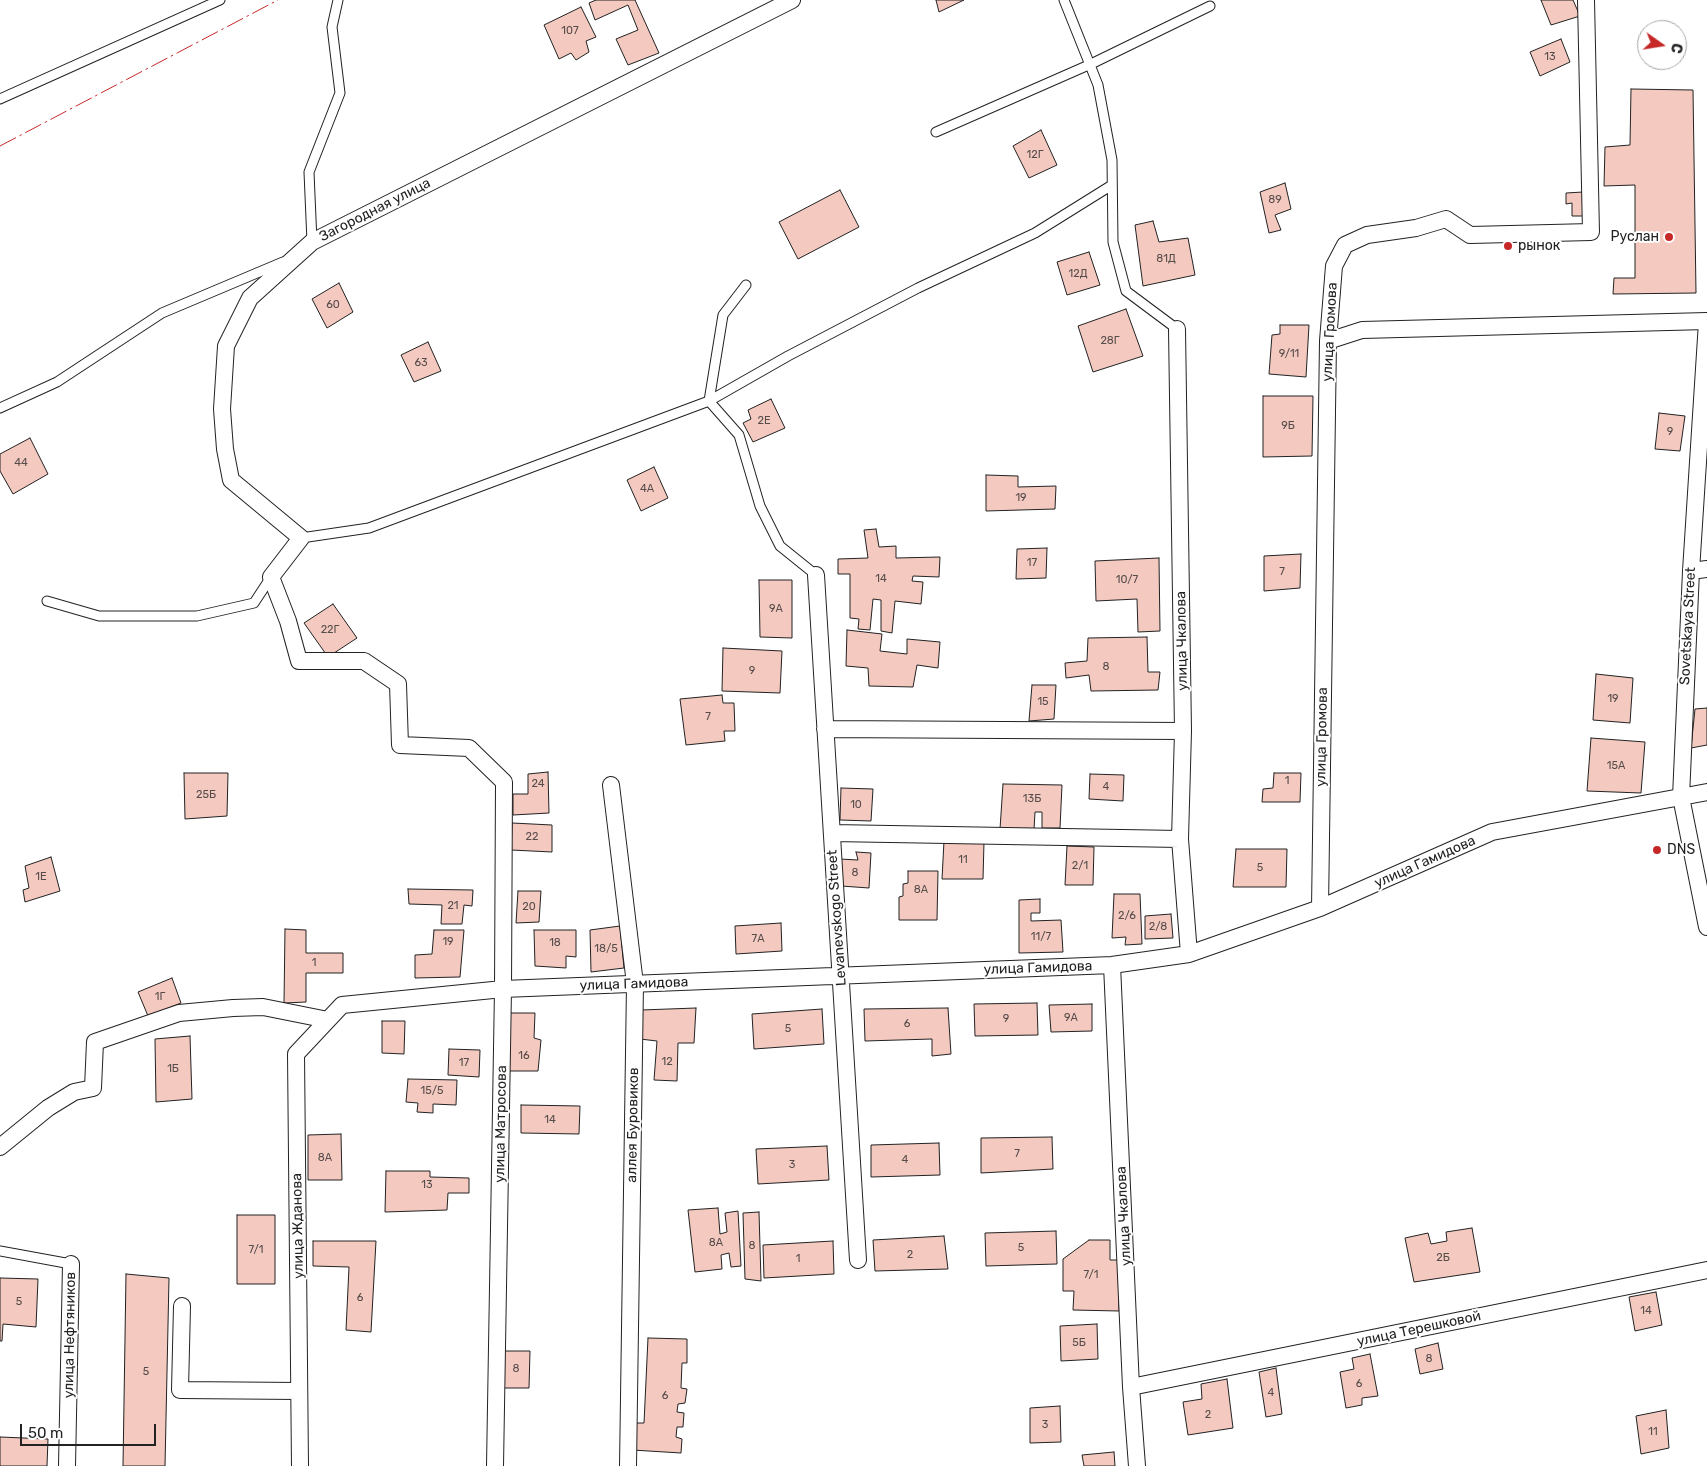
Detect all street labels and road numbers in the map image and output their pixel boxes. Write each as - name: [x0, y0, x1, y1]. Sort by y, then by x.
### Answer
- street label: Загородная улица: [317, 175, 433, 245]
- street label: улица Громова: [1319, 282, 1341, 382]
- street label: Sovetskaya Street: [1677, 567, 1699, 685]
- street label: улица Чкалова: [1173, 591, 1191, 691]
- street label: улица Громова: [1313, 687, 1331, 787]
- street label: улица Гамидова: [1372, 832, 1478, 892]
- street label: Levanevskogo Street: [824, 849, 850, 987]
- street label: улица Гамидова: [983, 958, 1093, 978]
- street label: улица Гамидова: [579, 974, 689, 994]
- street label: улица Матросова: [492, 1065, 510, 1183]
- street label: аллея Буровиков: [624, 1067, 642, 1183]
- street label: улица Чкалова: [1113, 1166, 1135, 1266]
- street label: улица Жданова: [289, 1173, 307, 1279]
- street label: улица Нефтяников: [60, 1272, 80, 1398]
- street label: улица Терешковой: [1355, 1308, 1483, 1350]

